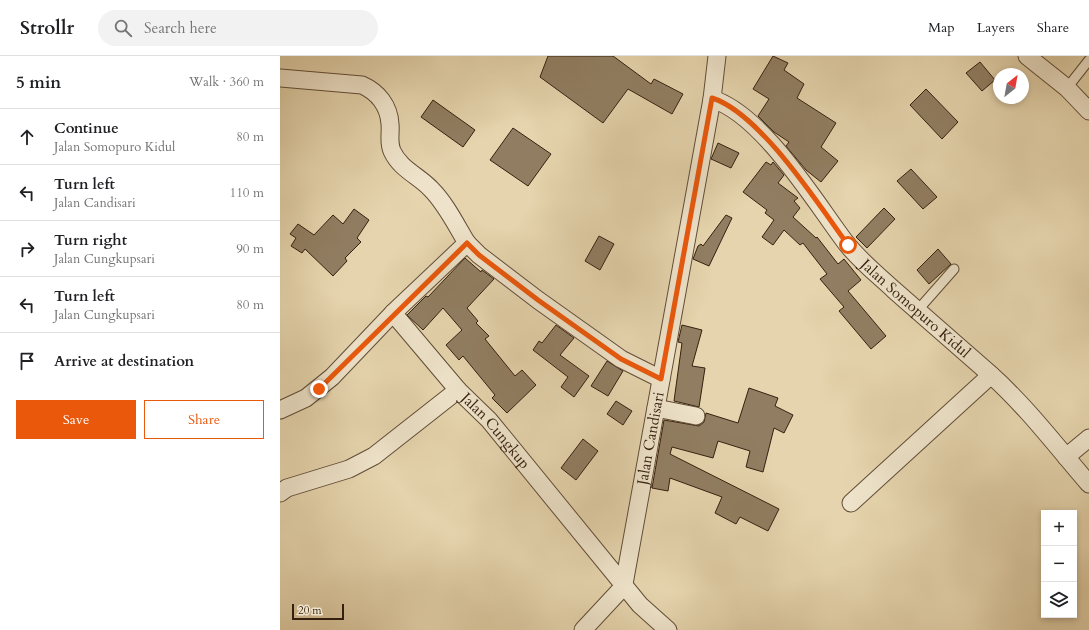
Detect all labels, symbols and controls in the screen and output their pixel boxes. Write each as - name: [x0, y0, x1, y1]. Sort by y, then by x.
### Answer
- search box: [98, 10, 378, 46]
- text: Strollr: [20, 15, 74, 41]
- icon: search: [112, 17, 134, 39]
- text: Search here: [144, 18, 217, 38]
- text: Map: [928, 18, 955, 37]
- text: Layers: [977, 18, 1015, 37]
- text: Share: [1037, 18, 1069, 37]
- north arrow: [993, 68, 1029, 104]
- text: 5 min: [16, 71, 61, 94]
- text: Walk · 360 m: [189, 73, 264, 91]
- text: Continue: [54, 118, 119, 138]
- icon: ahead: [16, 126, 38, 148]
- text: 80 m: [236, 128, 264, 146]
- text: Jalan Somopuro Kidul: [54, 138, 175, 156]
- text: Turn left: [54, 174, 115, 194]
- icon: left: [16, 182, 38, 204]
- text: 110 m: [230, 184, 264, 202]
- text: Jalan Candisari: [54, 194, 136, 212]
- text: Turn right: [54, 230, 127, 250]
- route start: [839, 236, 857, 254]
- icon: right: [16, 238, 38, 260]
- text: 90 m: [236, 240, 264, 258]
- text: Jalan Cungkupsari: [54, 250, 155, 268]
- street label: Jalan Somopuro Kidul: [855, 253, 975, 362]
- text: Turn left: [54, 286, 115, 306]
- icon: left: [16, 294, 38, 316]
- text: 80 m: [236, 296, 264, 314]
- text: Jalan Cungkupsari: [54, 306, 155, 324]
- icon: arrive: [16, 350, 38, 372]
- text: Arrive at destination: [54, 351, 194, 371]
- route end: [310, 380, 328, 398]
- street label: Jalan Cungkup: [455, 387, 535, 473]
- street label: Jalan Candisari: [632, 390, 669, 489]
- button: Save: [16, 400, 136, 439]
- button: Share: [144, 400, 264, 439]
- map controls: [1041, 510, 1077, 618]
- button: +: [1041, 510, 1077, 546]
- button: −: [1041, 546, 1077, 582]
- button: layers: [1041, 582, 1077, 618]
- scale bar: [292, 602, 344, 621]
- text: 20 m: [298, 603, 322, 618]

